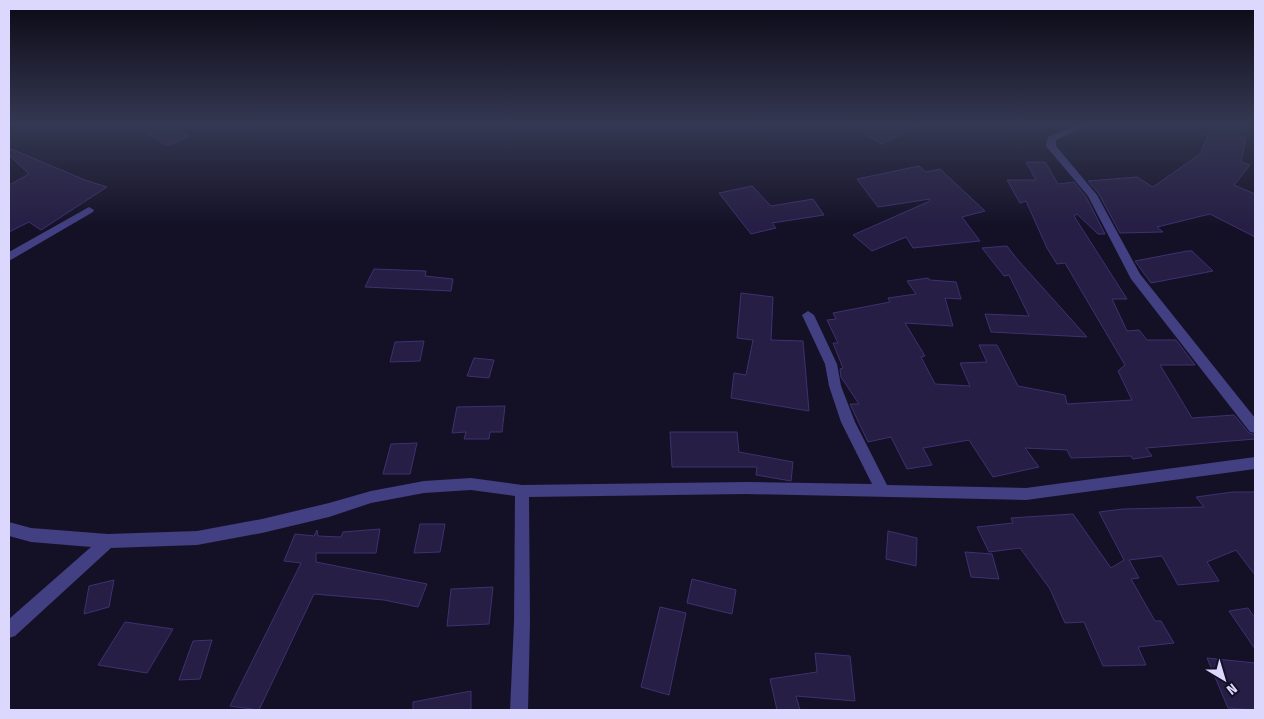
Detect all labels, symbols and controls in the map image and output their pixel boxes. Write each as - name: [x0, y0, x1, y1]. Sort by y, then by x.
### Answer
- north arrow: [1199, 654, 1249, 704]
- text: N: [1223, 680, 1240, 698]

